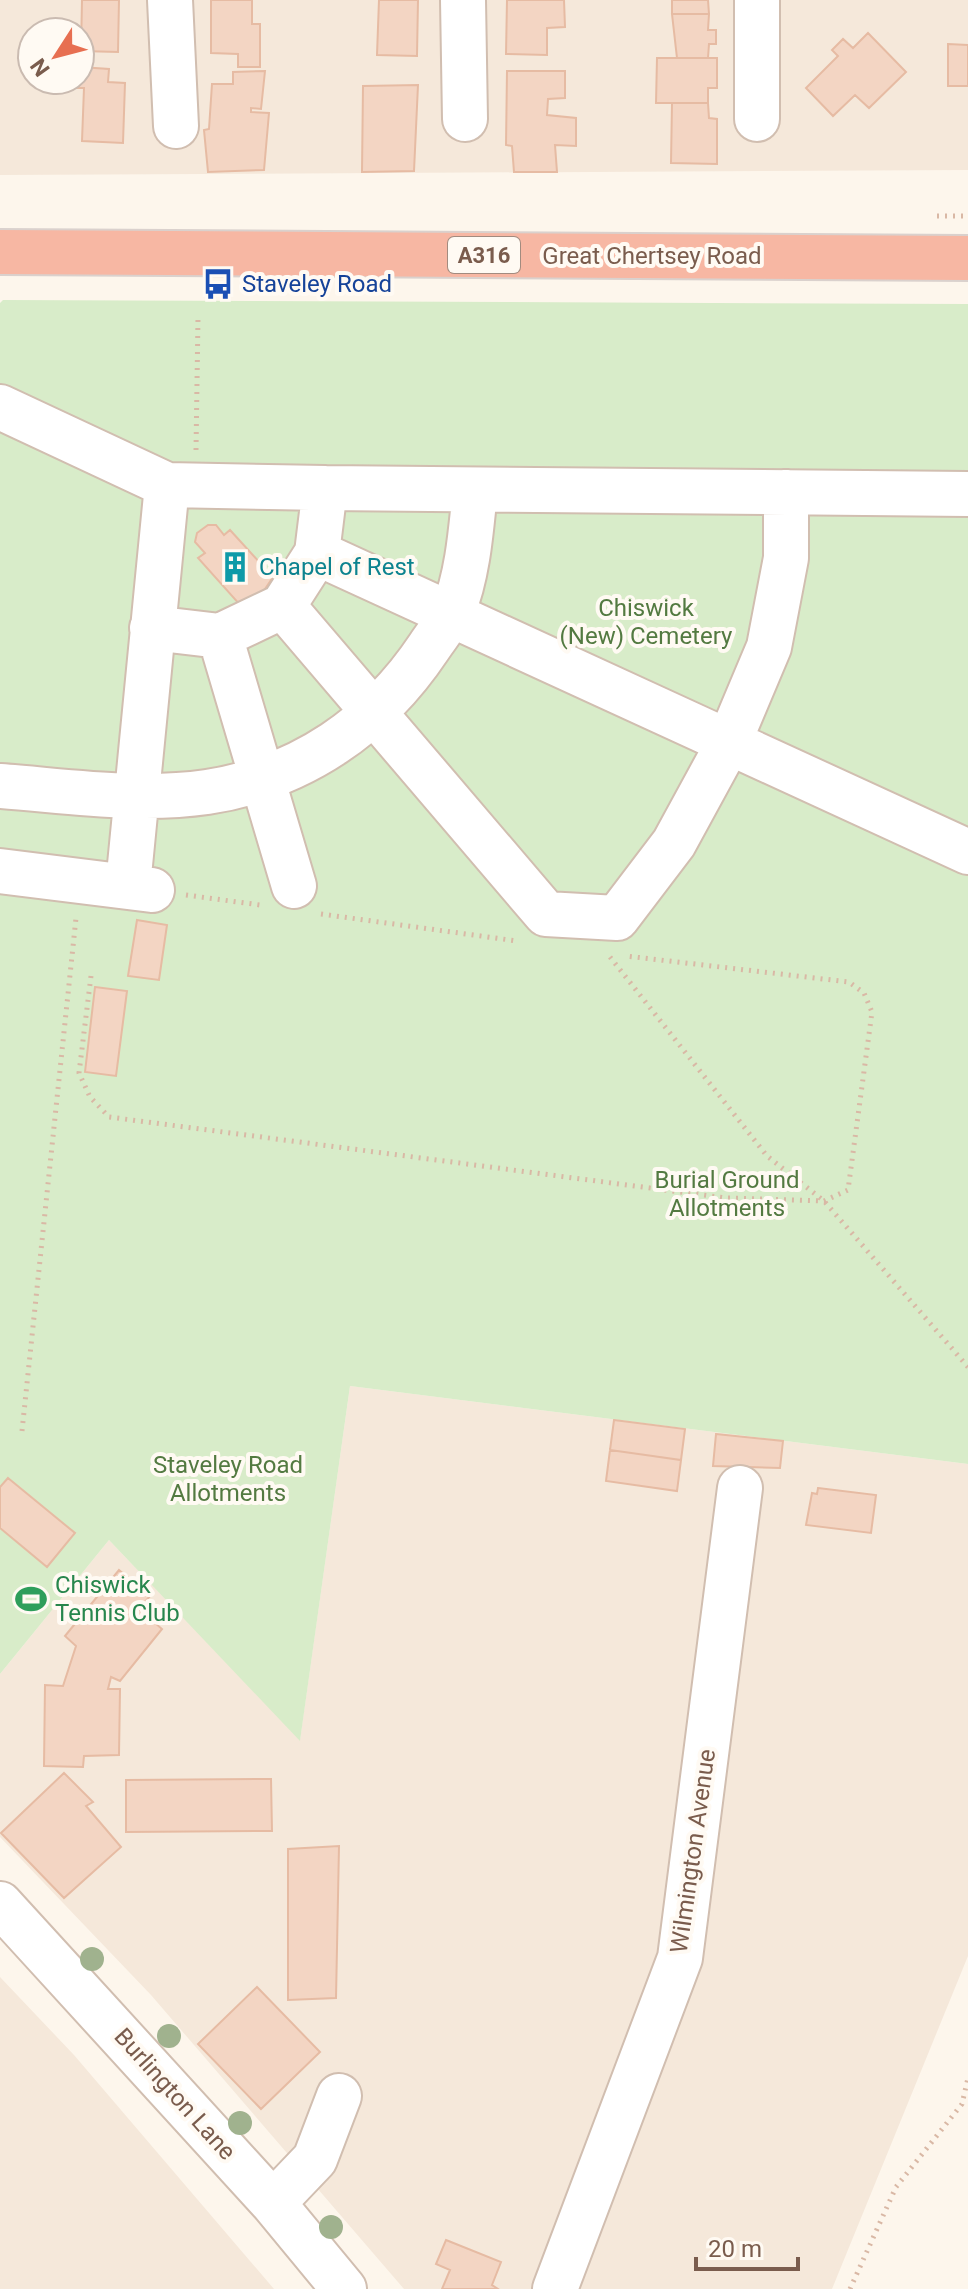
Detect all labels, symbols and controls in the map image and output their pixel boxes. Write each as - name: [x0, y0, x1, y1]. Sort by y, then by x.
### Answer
- north arrow: [16, 16, 96, 96]
- text: N: [26, 54, 55, 81]
- road number: A316: [448, 237, 520, 273]
- street label: Great Chertsey Road: [542, 242, 762, 270]
- bus stop icon: Staveley Road: [201, 267, 235, 301]
- place label: Staveley Road: [242, 270, 392, 298]
- building icon: Chapel of Rest: [218, 550, 252, 584]
- place label: Chapel of Rest: [259, 553, 415, 581]
- park label: Chiswick (New) Cemetery: [560, 594, 733, 650]
- park label: Burial Ground Allotments: [655, 1166, 799, 1222]
- park label: Staveley Road Allotments: [153, 1451, 303, 1507]
- place label: Chiswick Tennis Club: [55, 1571, 180, 1627]
- sports icon: Chiswick Tennis Club: [14, 1582, 48, 1616]
- street label: Wilmington Avenue: [665, 1747, 721, 1955]
- street label: Burlington Lane: [109, 2023, 241, 2165]
- scale bar: [696, 2221, 798, 2271]
- text: 20 m: [708, 2235, 762, 2263]

